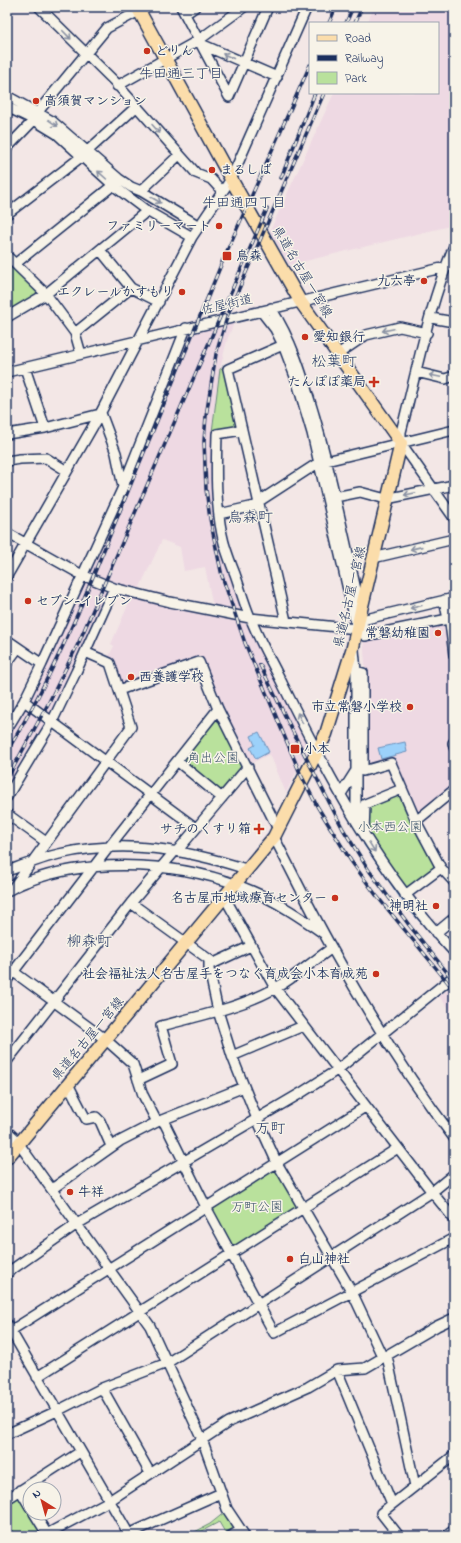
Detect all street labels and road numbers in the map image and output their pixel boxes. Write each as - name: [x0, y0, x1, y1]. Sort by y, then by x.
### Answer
- street label: 県道名古屋一宮線: [267, 223, 337, 322]
- street label: 佐屋街道: [200, 290, 254, 320]
- street label: 県道名古屋一宮線: [329, 543, 371, 650]
- street label: 県道名古屋一宮線: [47, 992, 129, 1085]

